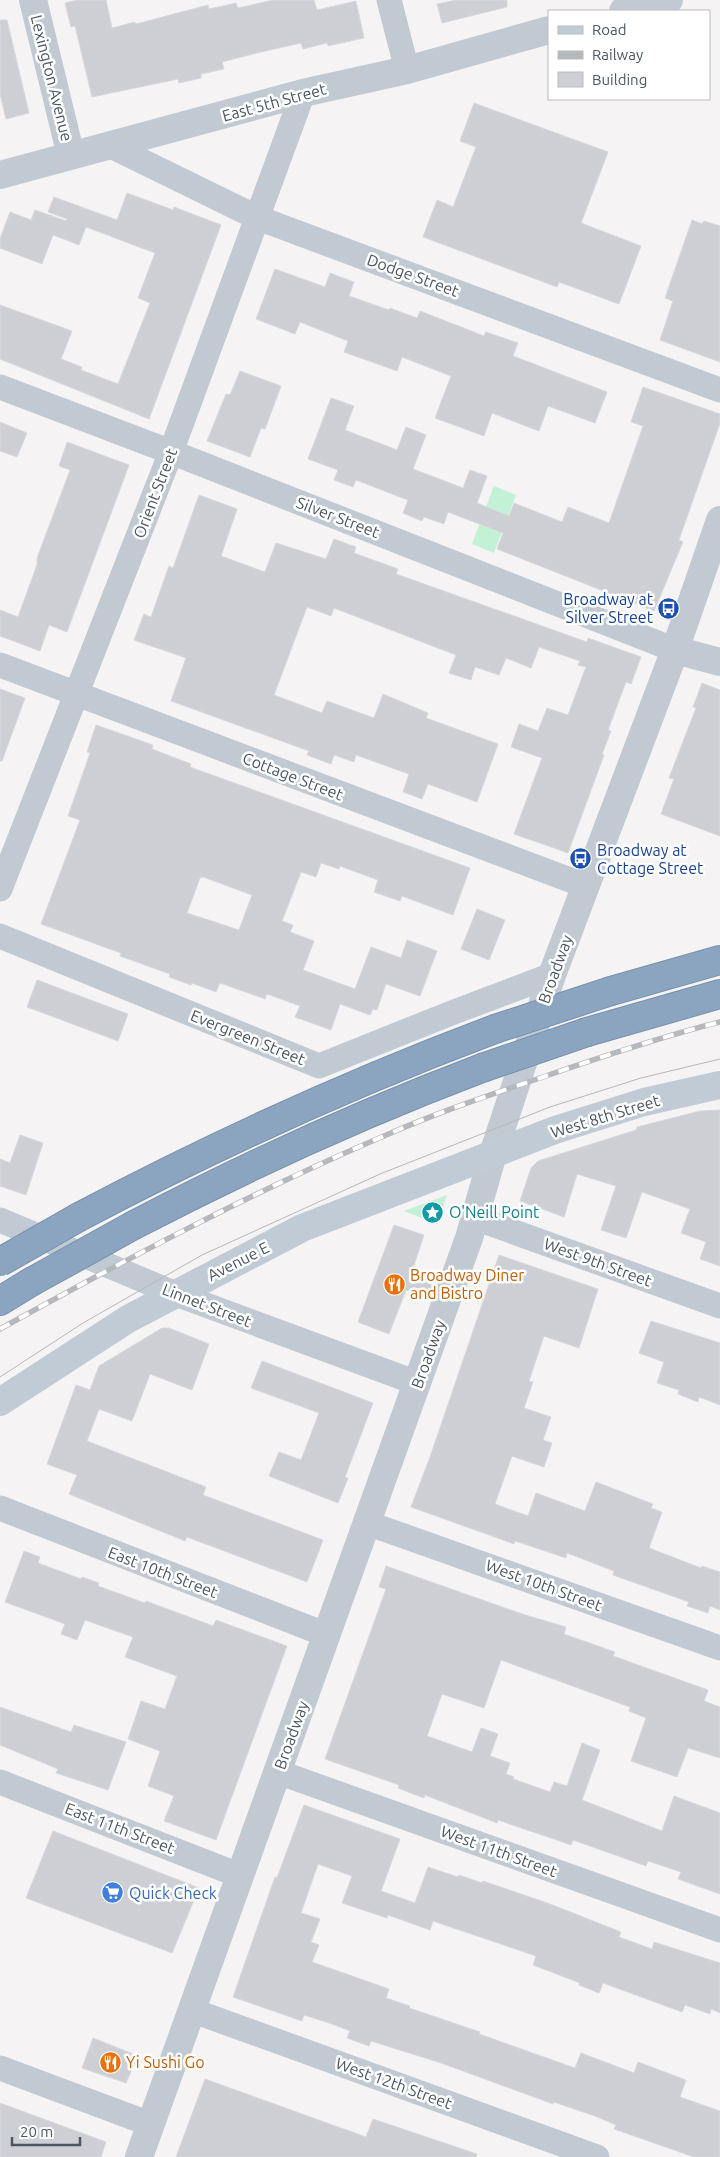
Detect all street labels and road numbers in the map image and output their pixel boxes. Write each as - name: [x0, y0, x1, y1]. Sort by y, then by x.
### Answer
- street label: Lexington Avenue: [28, 13, 76, 143]
- street label: East 5th Street: [220, 79, 329, 125]
- street label: Dodge Street: [365, 250, 462, 300]
- street label: Orient Street: [130, 445, 181, 541]
- street label: Silver Street: [294, 493, 383, 541]
- street label: Cottage Street: [240, 749, 347, 804]
- street label: Broadway: [534, 932, 576, 1006]
- street label: Evergreen Street: [188, 1006, 309, 1068]
- street label: West 8th Street: [548, 1091, 662, 1141]
- street label: West 9th Street: [542, 1234, 655, 1290]
- street label: Avenue E: [204, 1238, 272, 1284]
- street label: Linnet Street: [160, 1280, 255, 1330]
- street label: Broadway: [407, 1317, 449, 1391]
- street label: East 10th Street: [106, 1543, 221, 1601]
- street label: West 10th Street: [484, 1556, 605, 1615]
- street label: Broadway: [270, 1698, 312, 1772]
- street label: East 11th Street: [63, 1799, 178, 1857]
- street label: West 11th Street: [439, 1822, 560, 1881]
- street label: West 12th Street: [334, 2054, 455, 2113]

